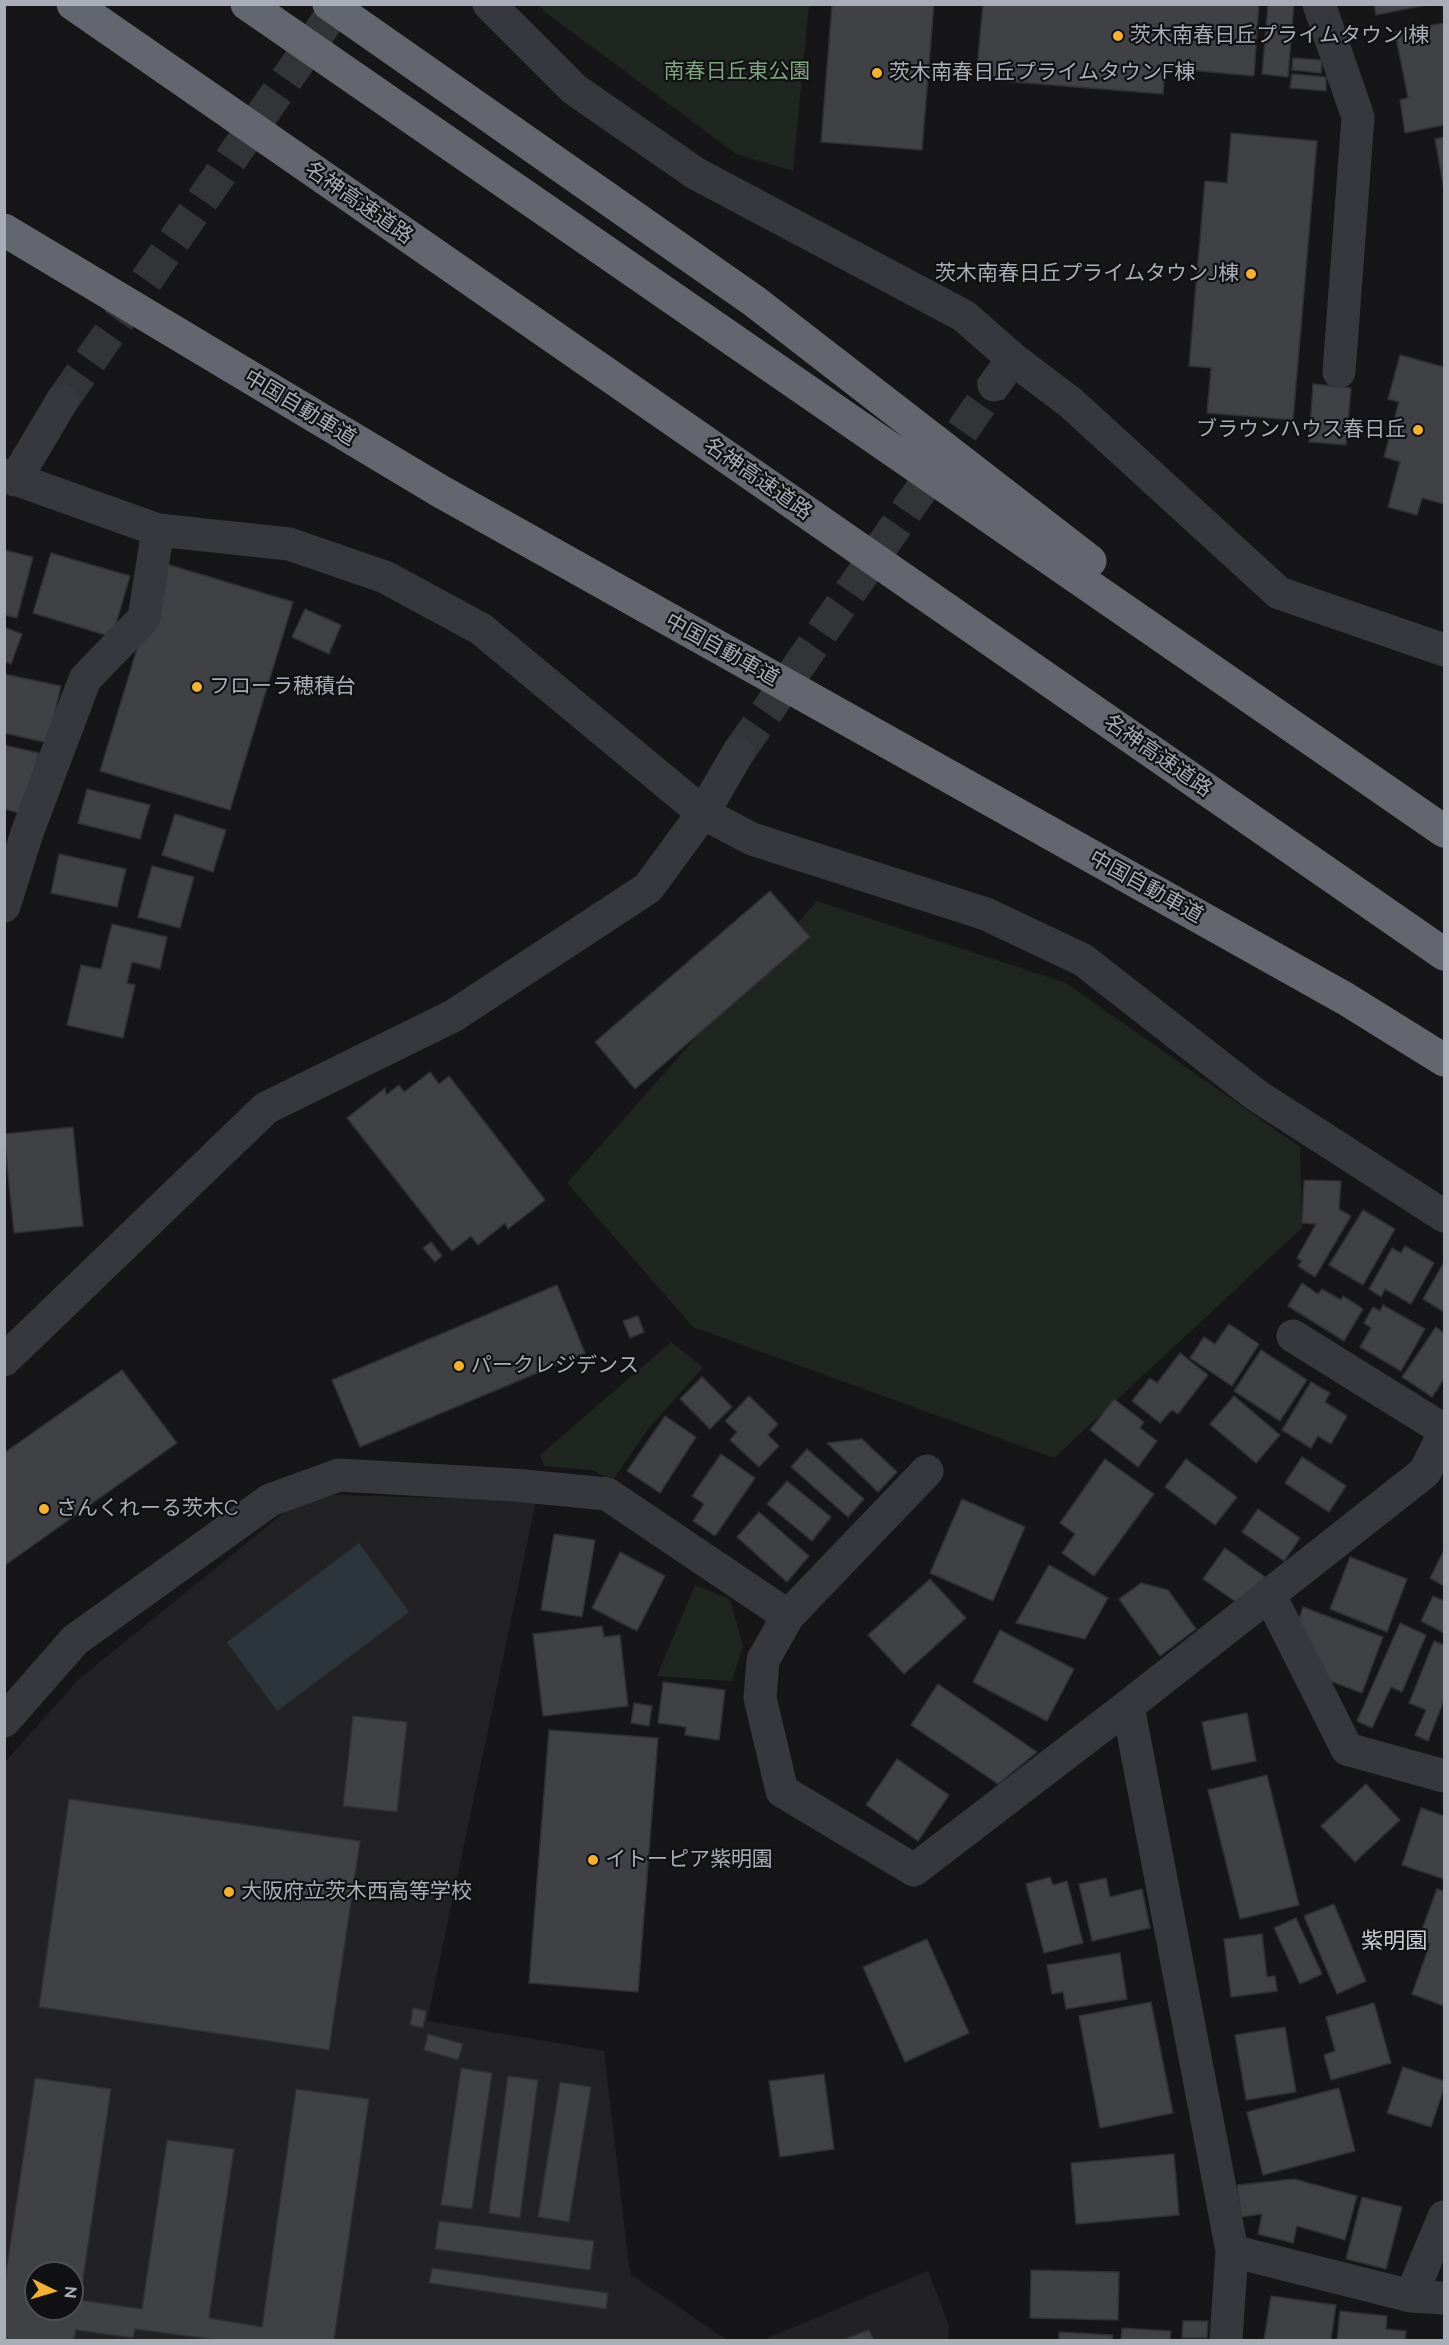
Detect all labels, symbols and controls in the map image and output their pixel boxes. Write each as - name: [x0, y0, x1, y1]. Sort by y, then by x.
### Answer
- place label: 茨木南春日丘プライムタウンI棟: [1130, 23, 1429, 49]
- marker: 茨木南春日丘プライムタウンI棟: [1111, 29, 1125, 43]
- park label: 南春日丘東公園: [664, 59, 810, 85]
- place label: 茨木南春日丘プライムタウンF棟: [889, 60, 1195, 86]
- marker: 茨木南春日丘プライムタウンF棟: [870, 66, 884, 80]
- street label: 名神高速道路: [300, 157, 418, 249]
- place label: 茨木南春日丘プライムタウンJ棟: [935, 261, 1239, 287]
- marker: 茨木南春日丘プライムタウンJ棟: [1244, 267, 1258, 281]
- street label: 中国自動車道: [240, 365, 360, 451]
- place label: ブラウンハウス春日丘: [1196, 417, 1406, 443]
- marker: ブラウンハウス春日丘: [1411, 423, 1425, 437]
- street label: 名神高速道路: [699, 433, 817, 525]
- street label: 中国自動車道: [661, 608, 783, 692]
- place label: フローラ穂積台: [209, 674, 356, 700]
- marker: フローラ穂積台: [190, 680, 204, 694]
- street label: 名神高速道路: [1099, 710, 1217, 802]
- street label: 中国自動車道: [1085, 845, 1207, 929]
- place label: パークレジデンス: [471, 1353, 639, 1379]
- marker: パークレジデンス: [452, 1359, 466, 1373]
- place label: さんくれーる茨木C: [56, 1496, 238, 1522]
- marker: さんくれーる茨木C: [37, 1502, 51, 1516]
- place label: イトーピア紫明園: [605, 1847, 773, 1873]
- marker: イトーピア紫明園: [586, 1853, 600, 1867]
- place label: 大阪府立茨木西高等学校: [241, 1879, 472, 1905]
- marker: 大阪府立茨木西高等学校: [222, 1885, 236, 1899]
- district label: 紫明園: [1361, 1928, 1427, 1954]
- north arrow: [24, 2261, 84, 2321]
- text: N: [60, 2286, 80, 2299]

